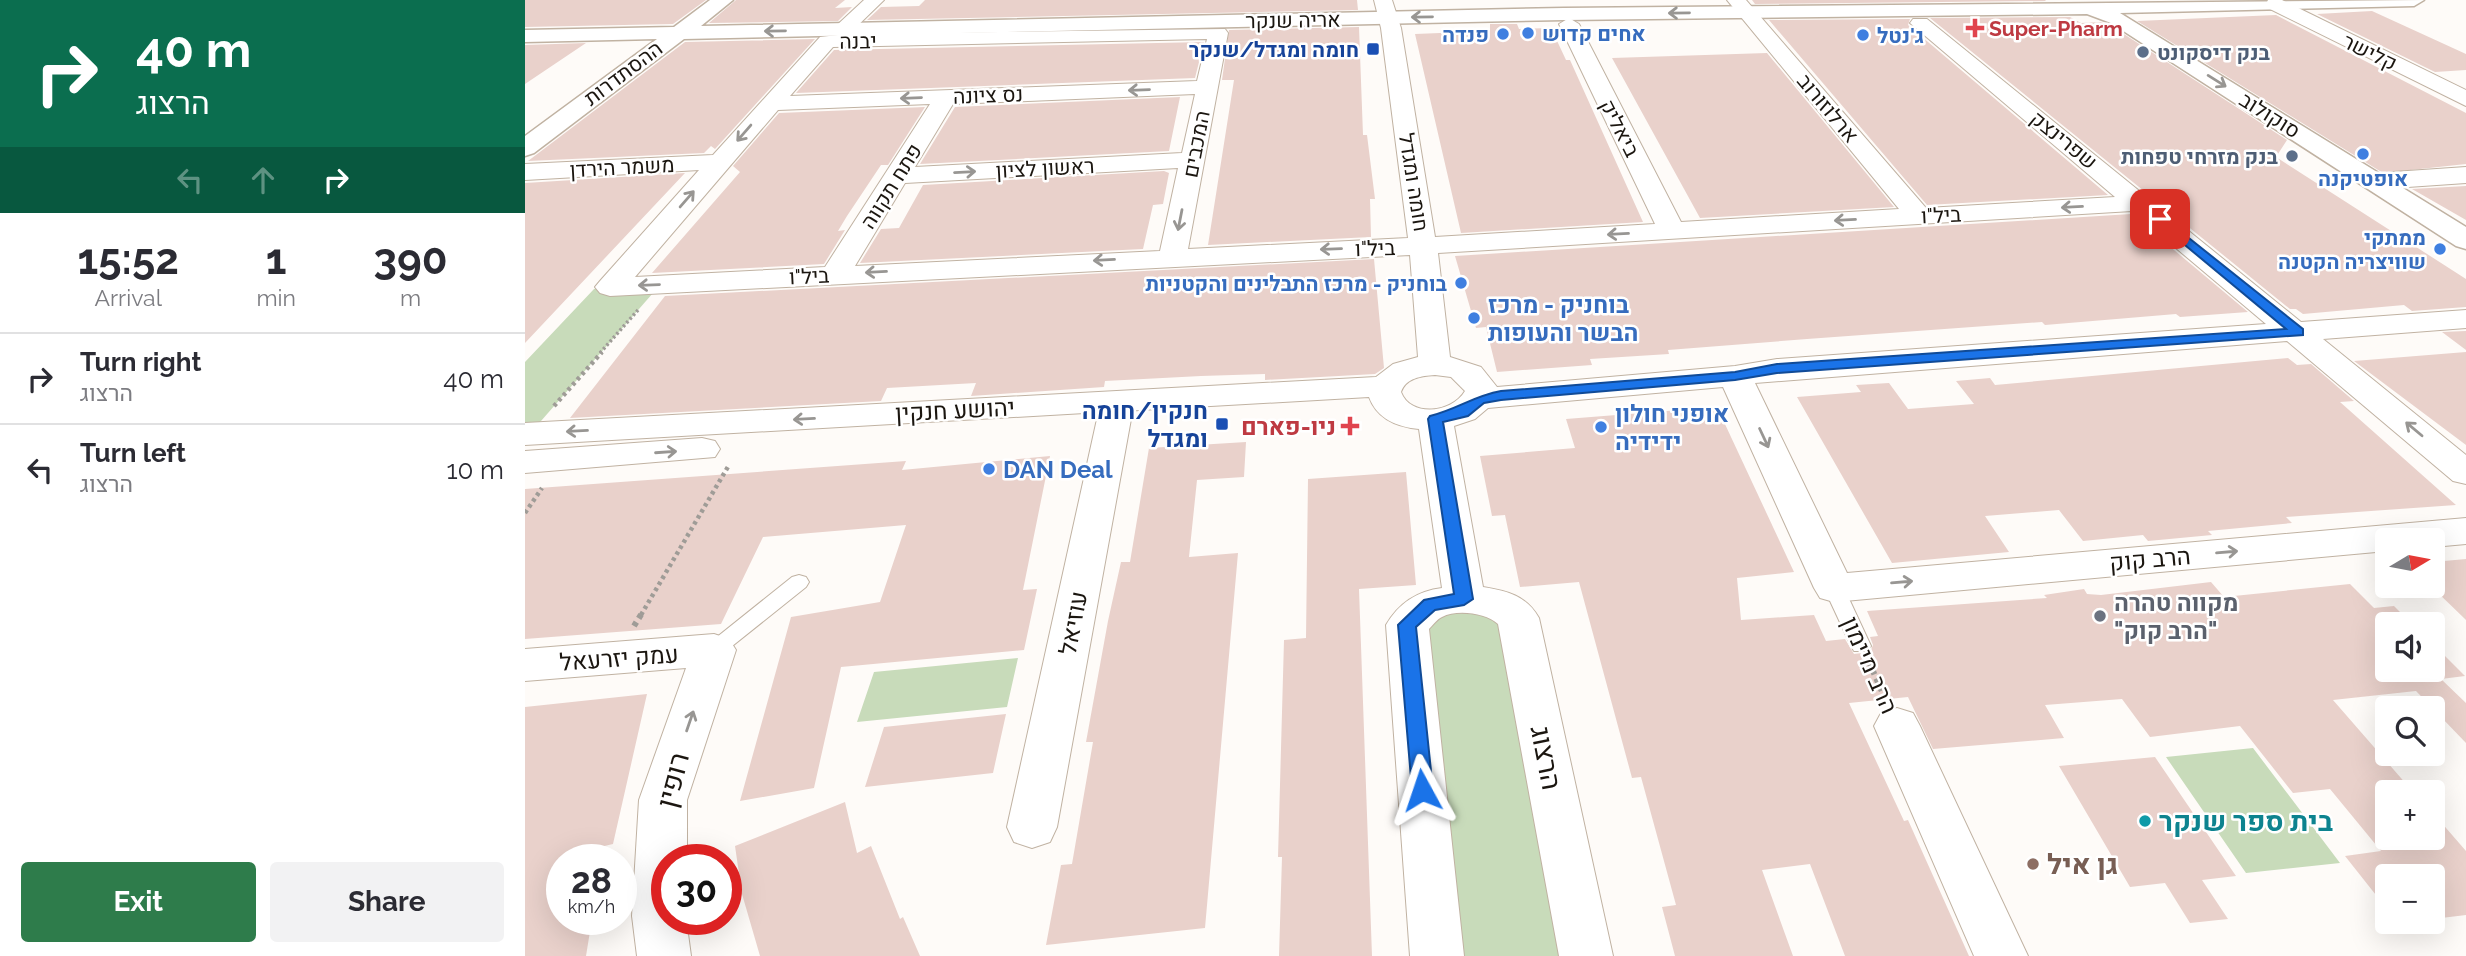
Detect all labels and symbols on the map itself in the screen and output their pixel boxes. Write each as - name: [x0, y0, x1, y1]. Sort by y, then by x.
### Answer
- one-way arrow: [1668, 6, 1691, 20]
- street label: אריה שנקר: [1245, 7, 1341, 33]
- one-way arrow: [1411, 10, 1434, 24]
- place label: Super-Pharm: [1989, 16, 2123, 41]
- marker: Super-Pharm: [1967, 20, 1983, 36]
- place label: אחים קדוש: [1542, 21, 1645, 46]
- place label: פנדה: [1442, 22, 1489, 47]
- place label: ג'נטל: [1877, 23, 1924, 48]
- one-way arrow: [764, 25, 787, 38]
- marker: אחים קדוש: [1520, 25, 1536, 41]
- marker: פנדה: [1495, 26, 1511, 42]
- marker: ג'נטל: [1855, 27, 1871, 43]
- street label: יבנה: [839, 28, 877, 54]
- street label: קלישר: [2339, 28, 2401, 76]
- street label: ההסתדרות: [579, 35, 667, 111]
- place label: חומה ומגדל/שנקר: [1189, 37, 1359, 62]
- place label: בנק דיסקונט: [2157, 40, 2271, 65]
- marker: חומה ומגדל/שנקר: [1365, 41, 1381, 57]
- marker: בנק דיסקונט: [2135, 44, 2151, 60]
- street label: ארלוזורוב: [1792, 69, 1864, 147]
- one-way arrow: [2207, 74, 2226, 89]
- street label: נס ציונה: [952, 81, 1024, 109]
- one-way arrow: [1128, 83, 1151, 96]
- street label: סוקולוב: [2235, 87, 2305, 143]
- one-way arrow: [900, 91, 923, 104]
- street label: ביאליק: [1595, 95, 1645, 161]
- street label: שפרינצק: [2026, 106, 2102, 174]
- street label: המכבים: [1177, 108, 1215, 180]
- one-way arrow: [736, 124, 752, 142]
- street label: חומה ומגדל: [1394, 131, 1434, 233]
- street label: פתח תקווה: [855, 139, 927, 233]
- place label: בנק מזרחי טפחות: [2121, 144, 2279, 169]
- marker: אופטיקנה: [2355, 146, 2371, 162]
- marker: בנק מזרחי טפחות: [2284, 148, 2300, 164]
- street label: משמר הירדן: [569, 152, 675, 182]
- street label: ראשון לציון: [995, 153, 1095, 183]
- one-way arrow: [953, 165, 976, 178]
- place label: אופטיקנה: [2318, 166, 2408, 191]
- pin: [2130, 189, 2190, 249]
- one-way arrow: [679, 190, 695, 208]
- one-way arrow: [2061, 200, 2084, 213]
- street label: ביל"ו: [1920, 201, 1962, 229]
- one-way arrow: [1173, 208, 1187, 231]
- one-way arrow: [1834, 214, 1857, 227]
- place label: ממתקי שוויצריה הקטנה: [2278, 225, 2426, 274]
- one-way arrow: [1608, 228, 1630, 241]
- street label: ביל"ו: [1354, 235, 1396, 261]
- marker: ממתקי שוויצריה הקטנה: [2432, 241, 2448, 257]
- one-way arrow: [1320, 243, 1343, 256]
- one-way arrow: [1092, 253, 1115, 266]
- street label: ביל"ו: [788, 262, 830, 290]
- one-way arrow: [865, 266, 888, 279]
- place label: בוחניק - מרכז התבלינים והקטניות: [1146, 271, 1448, 296]
- marker: בוחניק - מרכז התבלינים והקטניות: [1453, 275, 1469, 291]
- one-way arrow: [638, 279, 661, 292]
- place label: בוחניק - מרכז הבשר והעופות: [1488, 290, 1638, 347]
- marker: בוחניק - מרכז הבשר והעופות: [1466, 310, 1482, 326]
- street label: יהושע חנקין: [894, 392, 1016, 428]
- place label: חנקין/חומה ומגדל: [1082, 396, 1208, 453]
- place label: אופני חולון ידידיה: [1615, 399, 1729, 456]
- one-way arrow: [793, 412, 816, 425]
- place label: ניו-פארם: [1241, 412, 1336, 441]
- marker: חנקין/חומה ומגדל: [1214, 416, 1230, 432]
- marker: ניו-פארם: [1342, 418, 1358, 434]
- marker: אופני חולון ידידיה: [1593, 419, 1609, 435]
- one-way arrow: [2405, 421, 2423, 437]
- one-way arrow: [566, 425, 589, 438]
- one-way arrow: [1758, 427, 1772, 448]
- one-way arrow: [655, 445, 677, 458]
- place label: DAN Deal: [1003, 455, 1113, 484]
- marker: DAN Deal: [981, 461, 997, 477]
- north arrow: [2375, 528, 2445, 598]
- street label: הרב קוק: [2108, 541, 2192, 577]
- one-way arrow: [2215, 545, 2237, 558]
- one-way arrow: [1891, 575, 1913, 588]
- place label: מקווה טהרה "הרב קוק": [2114, 588, 2238, 645]
- street label: עוזיאל: [1053, 589, 1093, 657]
- marker: מקווה טהרה "הרב קוק": [2092, 608, 2108, 624]
- street label: הרב מיימון: [1836, 612, 1904, 718]
- street label: עמק יזרעאל: [559, 639, 679, 677]
- one-way arrow: [684, 710, 697, 732]
- street label: הרצוג: [1524, 723, 1568, 793]
- street label: רופין: [650, 749, 696, 811]
- position arrow: [1385, 753, 1459, 827]
- place label: בית ספר שנקר: [2159, 805, 2333, 838]
- marker: בית ספר שנקר: [2137, 813, 2153, 829]
- speed limit sign: 30: [651, 844, 742, 935]
- place label: גן איל: [2047, 848, 2118, 881]
- marker: גן איל: [2025, 856, 2041, 872]

